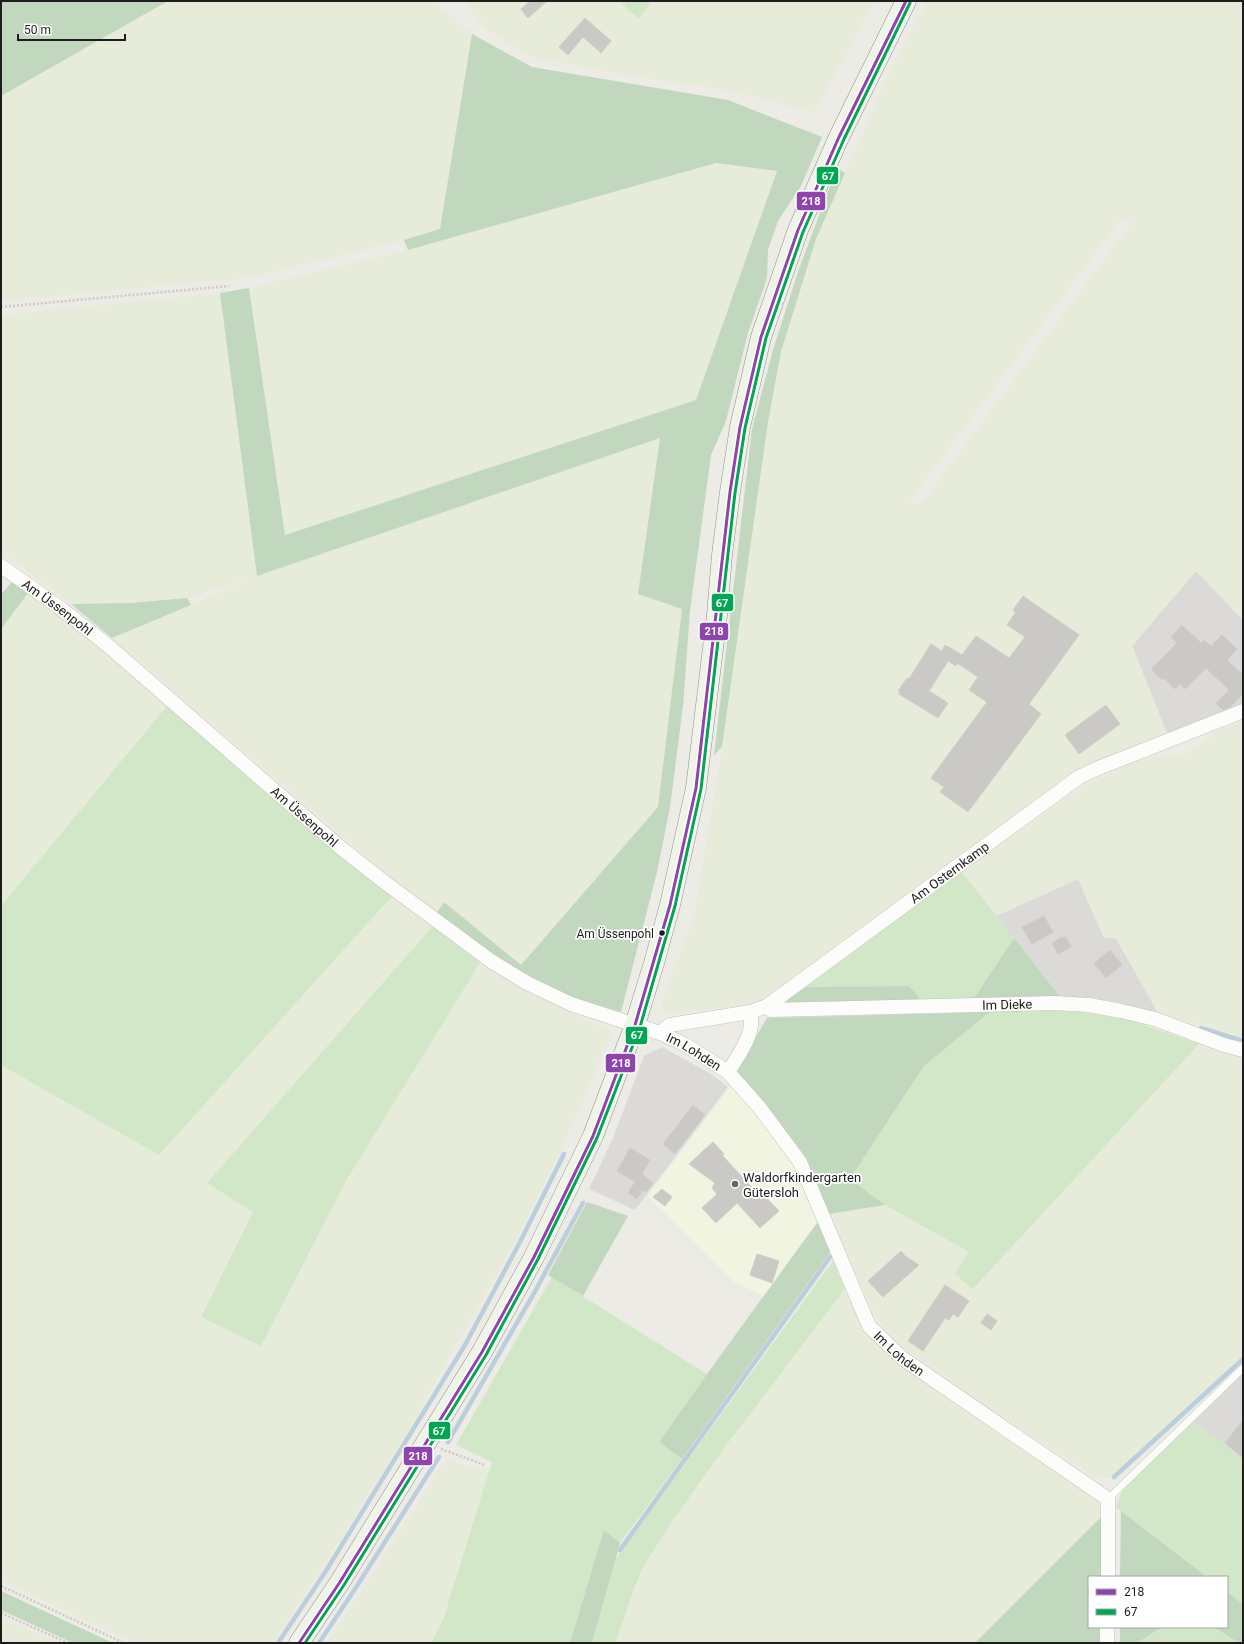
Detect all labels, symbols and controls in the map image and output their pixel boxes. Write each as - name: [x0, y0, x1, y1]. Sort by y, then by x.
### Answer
- scale bar: [18, 16, 125, 42]
- text: 50 m: [24, 23, 51, 37]
- line badge: 67: [816, 166, 839, 185]
- text: 67: [822, 170, 834, 183]
- line badge: 218: [796, 191, 826, 211]
- text: 218: [802, 195, 820, 208]
- street label: Am Üssenpohl: [19, 576, 96, 639]
- line badge: 67: [711, 593, 734, 612]
- text: 67: [716, 597, 728, 610]
- line badge: 218: [699, 622, 729, 641]
- text: 218: [705, 625, 723, 638]
- street label: Am Üssenpohl: [268, 784, 341, 850]
- street label: Am Osternkamp: [907, 839, 992, 906]
- place label: Am Üssenpohl: [576, 926, 654, 941]
- marker: Am Üssenpohl: [657, 928, 667, 938]
- street label: Im Dieke: [982, 997, 1033, 1013]
- line badge: 67: [625, 1026, 648, 1045]
- text: 67: [631, 1029, 643, 1042]
- street label: Im Lohden: [664, 1030, 724, 1074]
- line badge: 218: [605, 1053, 636, 1073]
- text: 218: [612, 1057, 630, 1070]
- place label: Waldorfkindergarten Gütersloh: [743, 1170, 861, 1200]
- marker: Waldorfkindergarten Gütersloh: [730, 1179, 740, 1189]
- street label: Im Lohden: [871, 1328, 927, 1379]
- line badge: 67: [428, 1421, 451, 1440]
- text: 67: [433, 1425, 445, 1438]
- line badge: 218: [403, 1446, 433, 1466]
- text: 218: [409, 1450, 427, 1463]
- legend: [1088, 1576, 1228, 1628]
- text: 218: [1124, 1585, 1144, 1599]
- text: 67: [1124, 1605, 1138, 1619]

